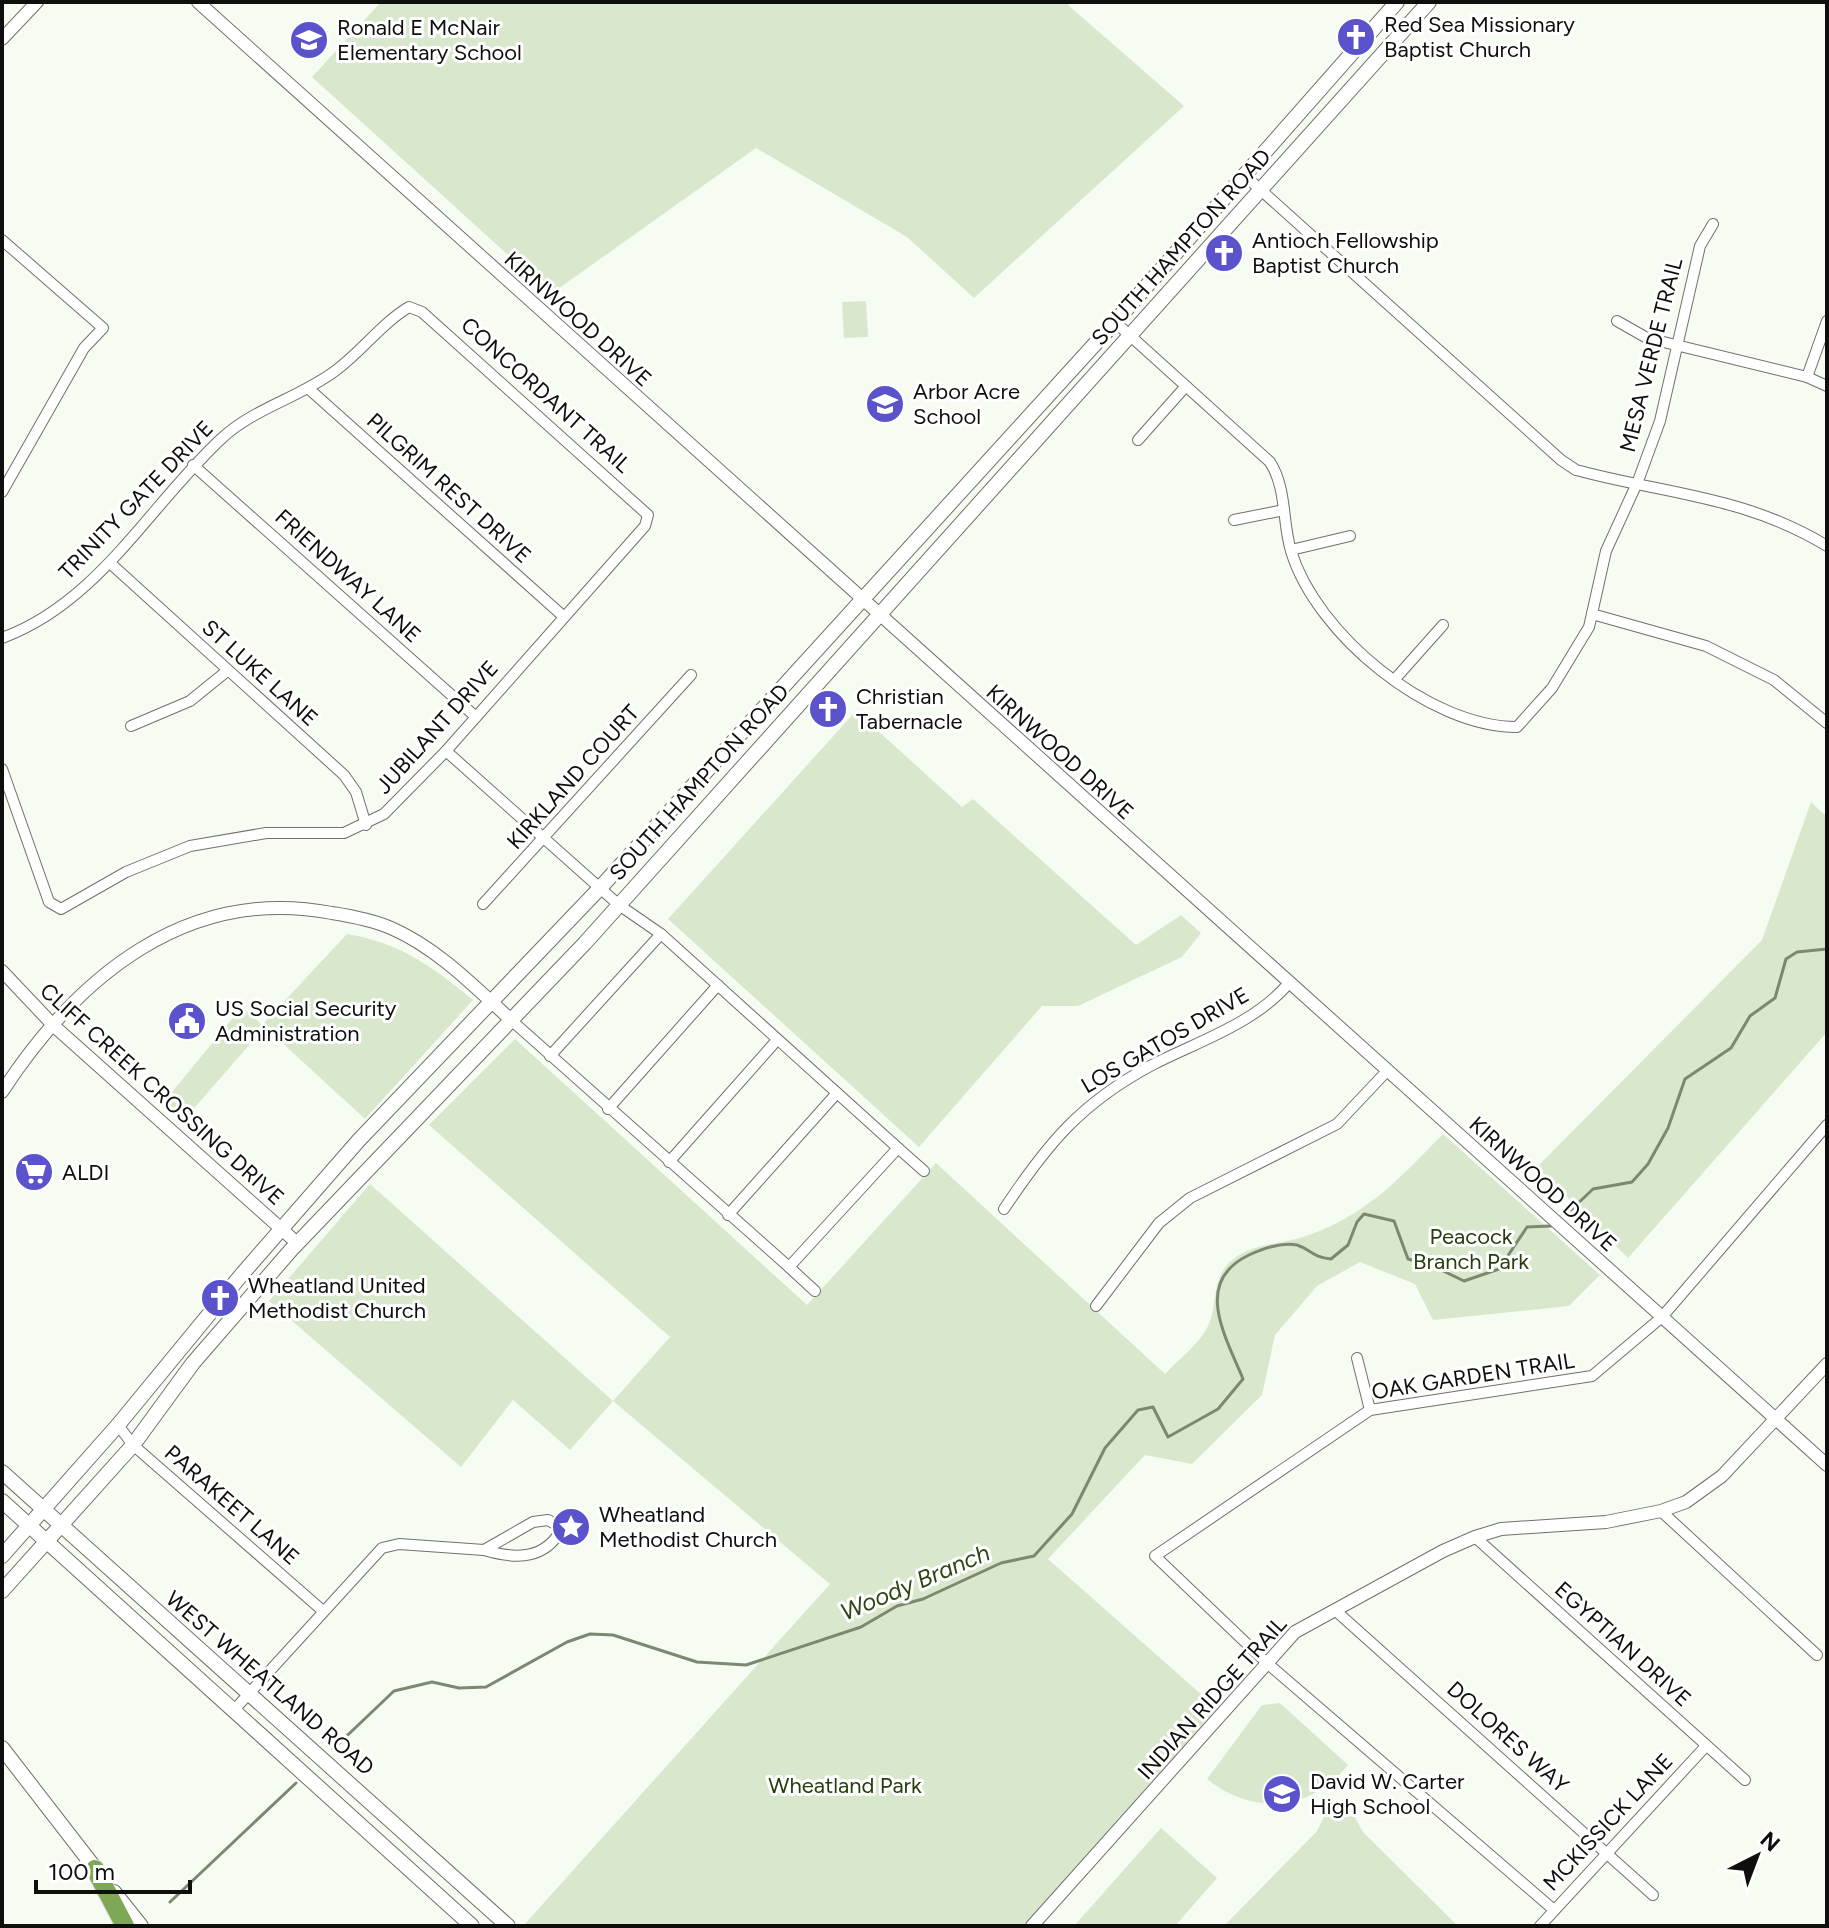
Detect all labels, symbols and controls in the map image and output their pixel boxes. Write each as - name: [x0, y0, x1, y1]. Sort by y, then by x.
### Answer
- place label: Red Sea Missionary Baptist Church: [1384, 11, 1575, 63]
- place label: Ronald E McNair Elementary School: [337, 14, 522, 66]
- church icon: Red Sea Missionary Baptist Church: [1335, 16, 1377, 58]
- school or university icon: Ronald E McNair Elementary School: [288, 19, 330, 61]
- street label: SOUTH HAMPTON ROAD: [1086, 143, 1276, 351]
- place label: Antioch Fellowship Baptist Church: [1252, 227, 1439, 279]
- church icon: Antioch Fellowship Baptist Church: [1203, 232, 1245, 274]
- street label: KIRNWOOD DRIVE: [499, 246, 657, 392]
- street label: MESA VERDE TRAIL: [1614, 254, 1688, 455]
- street label: CONCORDANT TRAIL: [455, 312, 637, 479]
- place label: Arbor Acre School: [913, 378, 1020, 430]
- school or university icon: Arbor Acre School: [864, 383, 906, 425]
- street label: PILGRIM REST DRIVE: [361, 407, 537, 569]
- street label: TRINITY GATE DRIVE: [53, 415, 219, 585]
- street label: FRIENDWAY LANE: [270, 503, 426, 649]
- street label: ST LUKE LANE: [197, 614, 323, 732]
- street label: JUBILANT DRIVE: [370, 655, 504, 799]
- street label: SOUTH HAMPTON ROAD: [604, 678, 794, 886]
- street label: KIRNWOOD DRIVE: [981, 679, 1139, 825]
- place label: Christian Tabernacle: [856, 683, 963, 735]
- church icon: Christian Tabernacle: [807, 688, 849, 730]
- street label: KIRKLAND COURT: [501, 699, 645, 855]
- street label: CLIFF CREEK CROSSING DRIVE: [34, 977, 290, 1211]
- street label: LOS GATOS DRIVE: [1076, 981, 1254, 1099]
- place label: US Social Security Administration: [215, 995, 397, 1047]
- public building icon: US Social Security Administration: [166, 1000, 208, 1042]
- street label: KIRNWOOD DRIVE: [1464, 1111, 1622, 1257]
- supermarket icon: ALDI: [13, 1151, 55, 1193]
- place label: ALDI: [62, 1159, 109, 1186]
- park label: Peacock Branch Park: [1413, 1223, 1529, 1275]
- place label: Wheatland United Methodist Church: [248, 1272, 426, 1324]
- church icon: Wheatland United Methodist Church: [199, 1277, 241, 1319]
- street label: OAK GARDEN TRAIL: [1370, 1347, 1577, 1405]
- street label: PARAKEET LANE: [159, 1439, 305, 1571]
- place label: Wheatland Methodist Church: [599, 1501, 777, 1553]
- place icon: Wheatland Methodist Church: [550, 1506, 592, 1548]
- water label: Woody Branch: [836, 1538, 994, 1626]
- street label: EGYPTIAN DRIVE: [1549, 1576, 1697, 1712]
- street label: WEST WHEATLAND ROAD: [160, 1585, 380, 1781]
- street label: INDIAN RIDGE TRAIL: [1132, 1611, 1293, 1785]
- street label: DOLORES WAY: [1442, 1675, 1575, 1799]
- street label: MCKISSICK LANE: [1537, 1748, 1679, 1896]
- place label: David W. Carter High School: [1310, 1768, 1465, 1820]
- park label: Wheatland Park: [768, 1772, 922, 1799]
- school or university icon: David W. Carter High School: [1261, 1773, 1303, 1815]
- north arrow: [1717, 1816, 1797, 1896]
- text: N: [1755, 1826, 1785, 1857]
- scale bar: [36, 1844, 190, 1894]
- text: 100 m: [48, 1857, 115, 1886]

